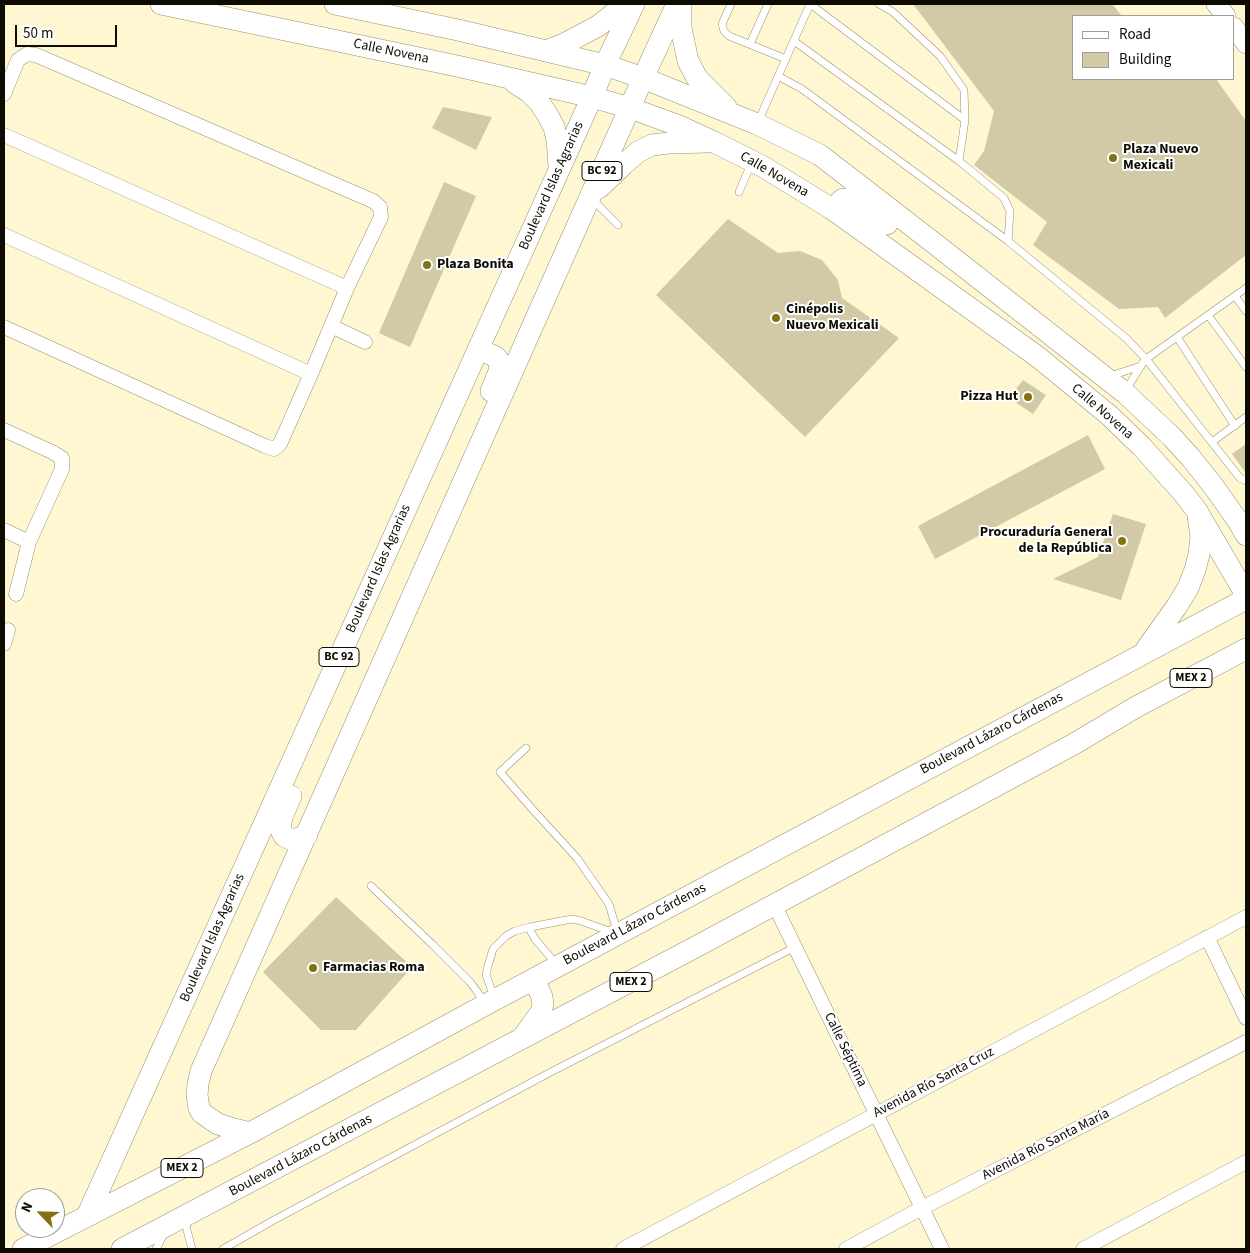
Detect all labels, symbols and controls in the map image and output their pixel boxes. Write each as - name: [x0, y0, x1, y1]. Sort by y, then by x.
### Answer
- scale bar: [18, 15, 120, 47]
- legend: [1072, 15, 1235, 80]
- text: 50 m: [23, 23, 53, 44]
- text: Road: [1119, 24, 1151, 45]
- street label: Calle Novena: [352, 36, 430, 68]
- text: Building: [1119, 49, 1171, 70]
- street label: Boulevard Islas Agrarias: [516, 119, 588, 253]
- place label: Plaza Nuevo Mexicali: [1123, 142, 1199, 174]
- street label: Calle Novena: [737, 149, 811, 201]
- marker: Plaza Nuevo Mexicali: [1107, 152, 1119, 164]
- road number: BC 92: [582, 162, 622, 180]
- place label: Plaza Bonita: [437, 257, 514, 273]
- marker: Plaza Bonita: [421, 259, 433, 271]
- place label: Cinépolis Nuevo Mexicali: [786, 302, 879, 334]
- marker: Cinépolis Nuevo Mexicali: [770, 312, 782, 324]
- street label: Calle Novena: [1068, 381, 1136, 443]
- place label: Pizza Hut: [960, 389, 1018, 405]
- marker: Pizza Hut: [1022, 391, 1034, 403]
- street label: Boulevard Islas Agrarias: [343, 502, 415, 636]
- place label: Procuraduría General de la República: [980, 525, 1112, 558]
- marker: Procuraduría General de la República: [1116, 535, 1128, 547]
- road number: BC 92: [319, 648, 359, 666]
- road number: MEX 2: [1170, 668, 1212, 688]
- street label: Boulevard Lázaro Cárdenas: [918, 689, 1066, 779]
- street label: Boulevard Islas Agrarias: [177, 871, 249, 1005]
- street label: Boulevard Lázaro Cárdenas: [561, 880, 709, 970]
- place label: Farmacias Roma: [323, 960, 425, 976]
- marker: Farmacias Roma: [307, 962, 319, 974]
- road number: MEX 2: [610, 972, 652, 992]
- street label: Calle Séptima: [820, 1010, 870, 1090]
- street label: Avenida Río Santa Cruz: [871, 1044, 997, 1122]
- street label: Avenida Río Santa María: [980, 1106, 1112, 1184]
- street label: Boulevard Lázaro Cárdenas: [227, 1111, 375, 1201]
- road number: MEX 2: [161, 1158, 203, 1178]
- north arrow: [15, 1188, 65, 1238]
- text: N: [16, 1199, 38, 1216]

